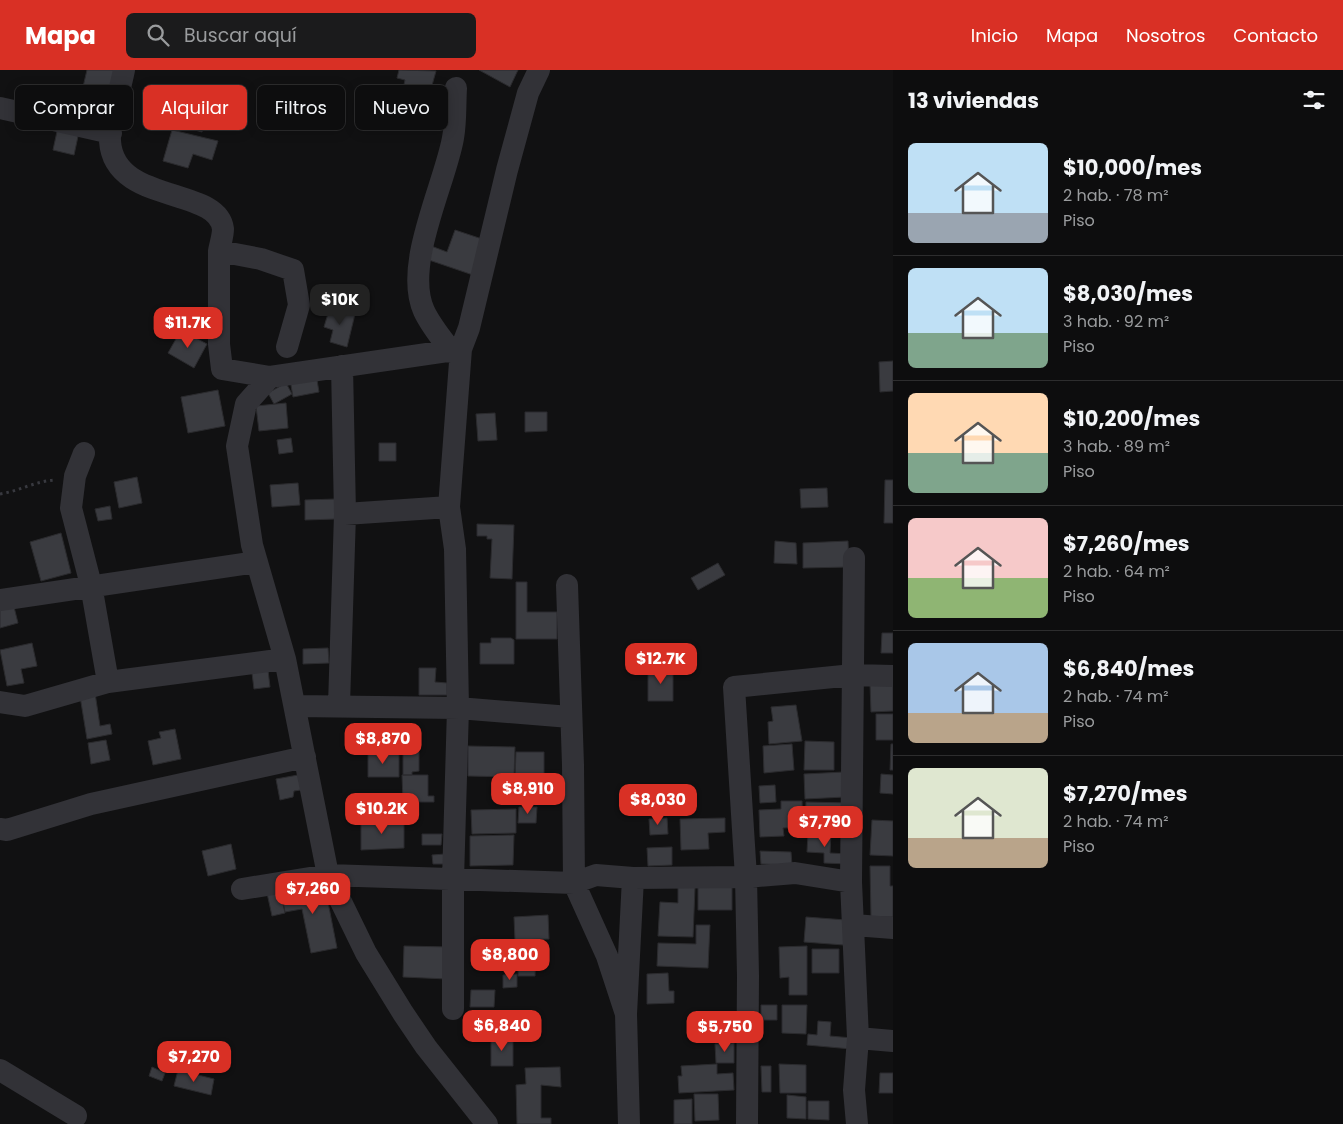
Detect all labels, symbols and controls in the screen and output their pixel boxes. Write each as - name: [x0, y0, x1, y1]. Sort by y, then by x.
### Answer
- search box: [126, 13, 476, 58]
- text: Mapa: [25, 19, 96, 52]
- icon: search: [144, 21, 172, 49]
- text: Buscar aquí: [184, 22, 297, 49]
- text: Inicio: [971, 23, 1018, 48]
- text: Mapa: [1046, 23, 1098, 48]
- text: Nosotros: [1126, 23, 1205, 48]
- text: Contacto: [1233, 23, 1318, 48]
- chip: Comprar: [15, 85, 133, 130]
- chip: Alquilar: [143, 85, 247, 130]
- chip: Filtros: [257, 85, 345, 130]
- chip: Nuevo: [355, 85, 448, 130]
- text: 13 viviendas: [908, 86, 1039, 115]
- icon: filters: [1300, 86, 1328, 114]
- text: $10,000/mes: [1063, 153, 1202, 182]
- icon: home: [948, 163, 1008, 223]
- text: 2 hab. · 78 m²: [1063, 184, 1169, 207]
- text: Piso: [1063, 209, 1095, 232]
- text: $8,030/mes: [1063, 279, 1193, 308]
- pin: $10K: [310, 284, 370, 326]
- text: $10K: [321, 288, 359, 311]
- icon: home: [948, 288, 1008, 348]
- pin: $11.7K: [147, 306, 229, 349]
- text: 3 hab. · 92 m²: [1063, 310, 1169, 333]
- text: $11.7K: [165, 311, 211, 334]
- text: Piso: [1063, 335, 1095, 358]
- text: $10,200/mes: [1063, 404, 1200, 433]
- icon: home: [948, 413, 1008, 473]
- text: 3 hab. · 89 m²: [1063, 435, 1170, 458]
- text: Piso: [1063, 460, 1095, 483]
- text: $7,260/mes: [1063, 529, 1190, 558]
- icon: home: [948, 538, 1008, 598]
- text: 2 hab. · 64 m²: [1063, 560, 1170, 583]
- text: Piso: [1063, 585, 1095, 608]
- pin: $12.7K: [620, 642, 702, 685]
- text: $12.7K: [636, 647, 686, 670]
- text: $6,840/mes: [1063, 654, 1194, 683]
- icon: home: [948, 663, 1008, 723]
- text: 2 hab. · 74 m²: [1063, 685, 1168, 708]
- text: Piso: [1063, 710, 1095, 733]
- pin: $8,870: [342, 722, 424, 765]
- text: $8,870: [356, 727, 410, 750]
- pin: $8,910: [487, 772, 569, 815]
- text: $8,910: [502, 777, 554, 800]
- text: $7,270/mes: [1063, 779, 1187, 808]
- pin: $8,030: [617, 784, 699, 826]
- text: $8,030: [630, 788, 686, 811]
- icon: home: [948, 788, 1008, 848]
- pin: $10.2K: [341, 792, 423, 835]
- text: $10.2K: [356, 797, 408, 820]
- pin: $7,790: [784, 806, 866, 848]
- text: $7,790: [799, 810, 851, 833]
- text: 2 hab. · 74 m²: [1063, 810, 1168, 833]
- text: Piso: [1063, 835, 1095, 858]
- pin: $7,260: [272, 872, 354, 915]
- text: $7,260: [286, 877, 340, 900]
- pin: $8,800: [469, 938, 551, 981]
- text: $8,800: [482, 943, 538, 966]
- pin: $6,840: [461, 1010, 543, 1052]
- pin: $5,750: [684, 1010, 766, 1053]
- text: $6,840: [474, 1014, 530, 1037]
- text: $5,750: [698, 1015, 752, 1038]
- pin: $7,270: [153, 1040, 235, 1083]
- text: $7,270: [168, 1045, 220, 1068]

